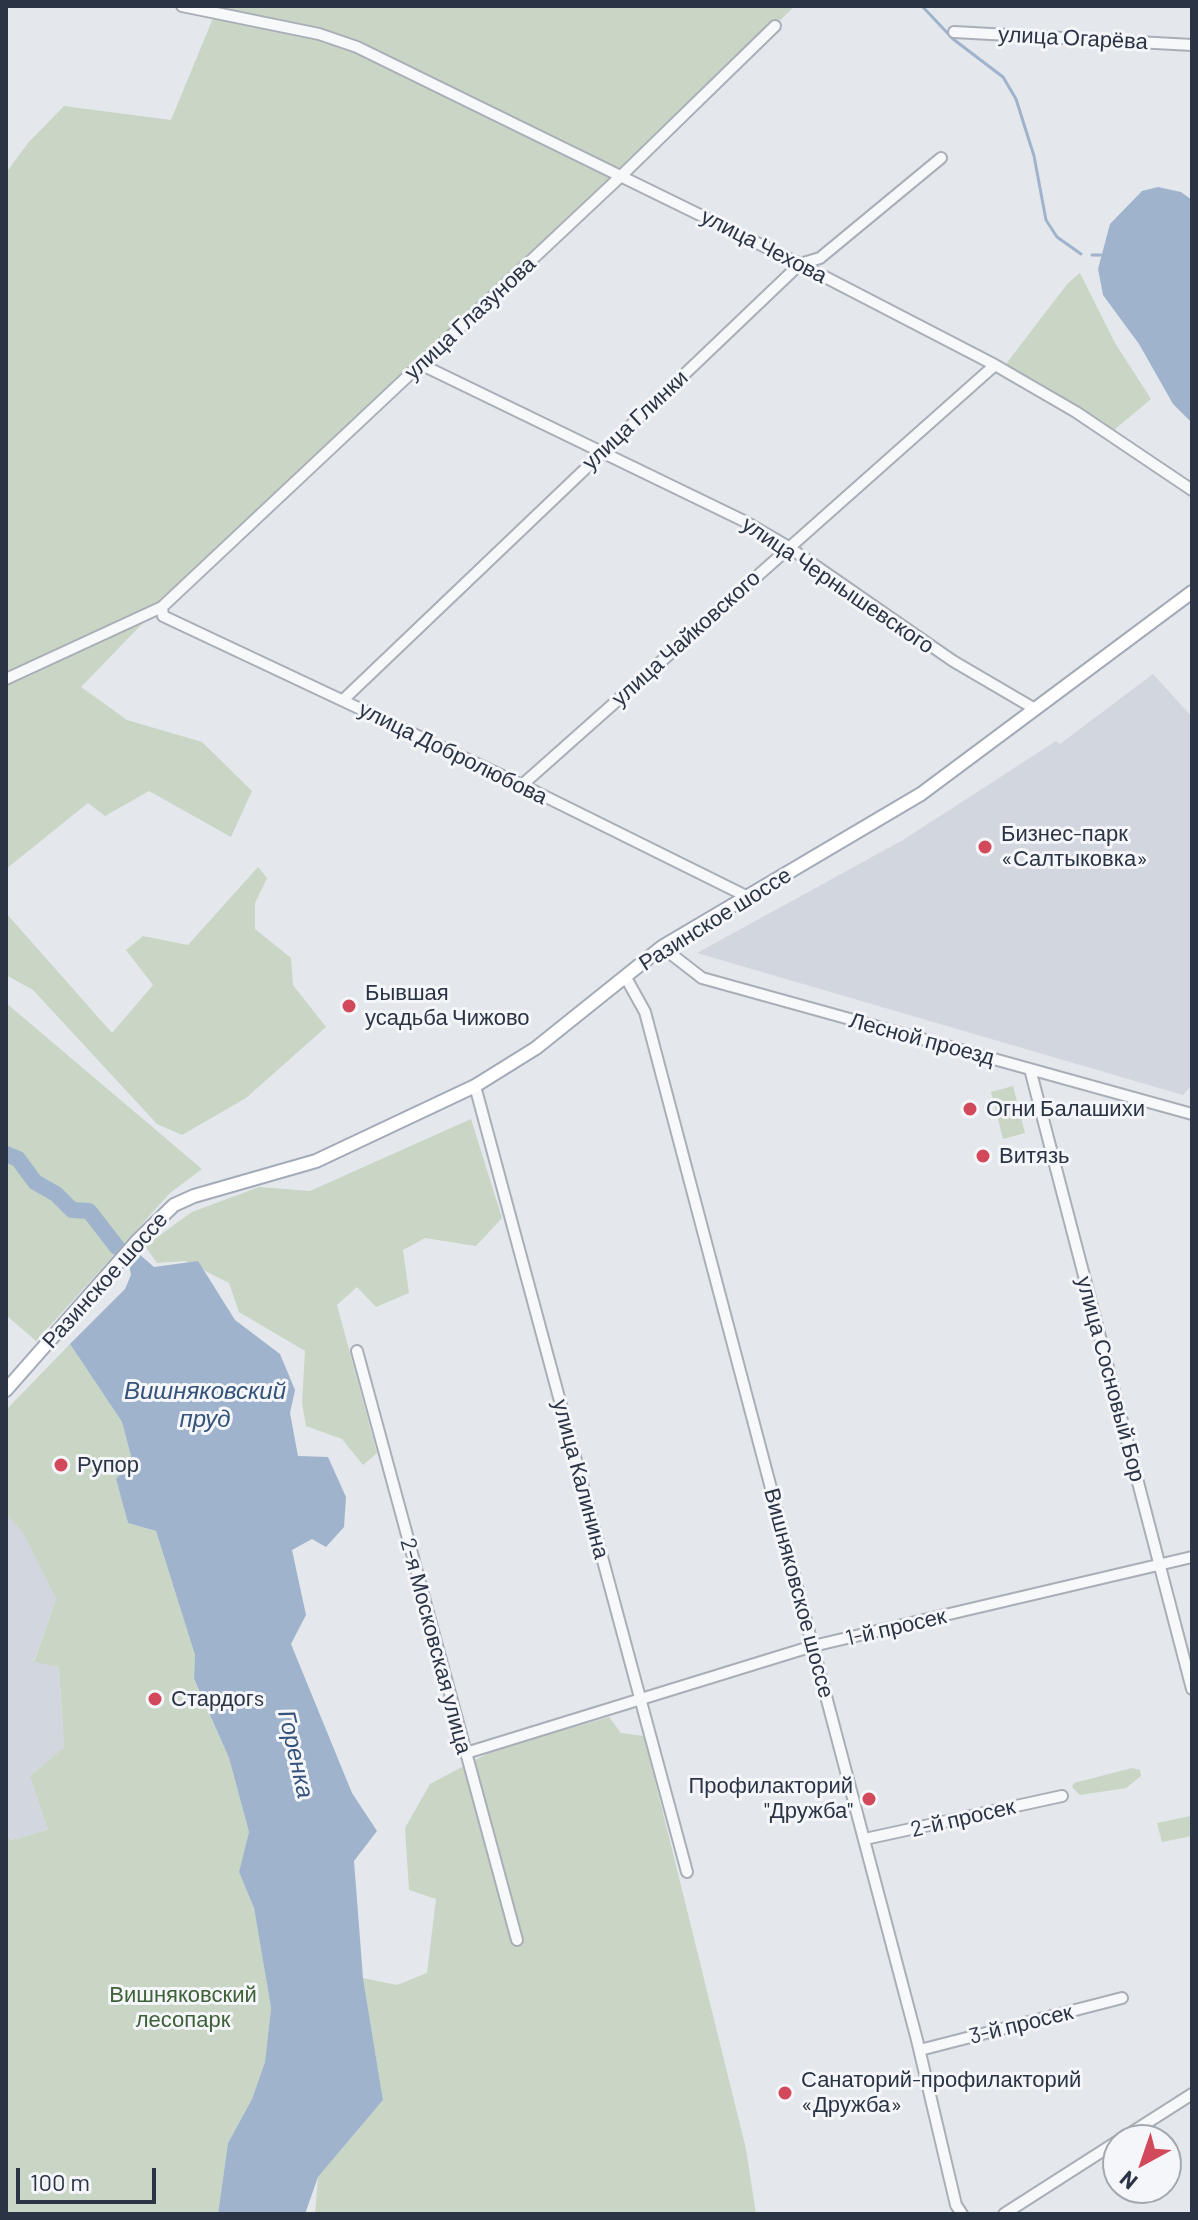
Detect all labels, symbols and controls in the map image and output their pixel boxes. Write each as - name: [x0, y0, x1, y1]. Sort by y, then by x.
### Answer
- street label: улица Огарёва: [997, 21, 1149, 55]
- street label: улица Чехова: [697, 203, 831, 289]
- street label: улица Глазунова: [399, 251, 541, 385]
- street label: улица Глинки: [577, 364, 693, 476]
- street label: улица Чернышевского: [737, 511, 939, 659]
- street label: улица Чайковского: [606, 564, 766, 712]
- street label: улица Добролюбова: [354, 696, 552, 810]
- place label: Бизнес-парк «Салтыковка»: [1001, 821, 1148, 872]
- marker: Бизнес-парк «Салтыковка»: [976, 838, 994, 856]
- street label: Разинское шоссе: [634, 862, 796, 976]
- place label: Бывшая усадьба Чижово: [365, 980, 530, 1032]
- marker: Бывшая усадьба Чижово: [340, 997, 358, 1015]
- street label: Лесной проезд: [846, 1007, 998, 1071]
- place label: Огни Балашихи: [986, 1096, 1145, 1122]
- marker: Огни Балашихи: [961, 1100, 979, 1118]
- place label: Витязь: [999, 1143, 1070, 1169]
- marker: Витязь: [974, 1147, 992, 1165]
- street label: Разинское шоссе: [37, 1206, 173, 1354]
- street label: улица Сосновый Бор: [1071, 1273, 1151, 1485]
- water label: Вишняковский пруд: [124, 1377, 286, 1433]
- street label: улица Калинина: [547, 1396, 615, 1562]
- place label: Рупор: [77, 1452, 139, 1478]
- marker: Рупор: [52, 1456, 70, 1474]
- street label: Вишняковское шоссе: [758, 1485, 840, 1701]
- street label: 2-я Московская улица: [394, 1535, 478, 1757]
- street label: 1-й просек: [843, 1603, 949, 1651]
- place label: Стардогs: [171, 1686, 264, 1712]
- marker: Стардогs: [146, 1690, 164, 1708]
- water label: Горенка: [272, 1707, 320, 1801]
- place label: Профилакторий "Дружба": [689, 1773, 853, 1824]
- marker: Профилакторий "Дружба": [860, 1790, 878, 1808]
- street label: 2-й просек: [908, 1793, 1018, 1843]
- park label: Вишняковский лесопарк: [109, 1982, 257, 2034]
- street label: 3-й просек: [966, 1998, 1076, 2050]
- place label: Санаторий-профилакторий «Дружба»: [801, 2067, 1081, 2118]
- marker: Санаторий-профилакторий «Дружба»: [776, 2084, 794, 2102]
- north arrow: [1102, 2124, 1182, 2204]
- scale bar: [20, 2152, 160, 2202]
- text: N: [1114, 2166, 1142, 2196]
- text: 100 m: [30, 2167, 90, 2196]

